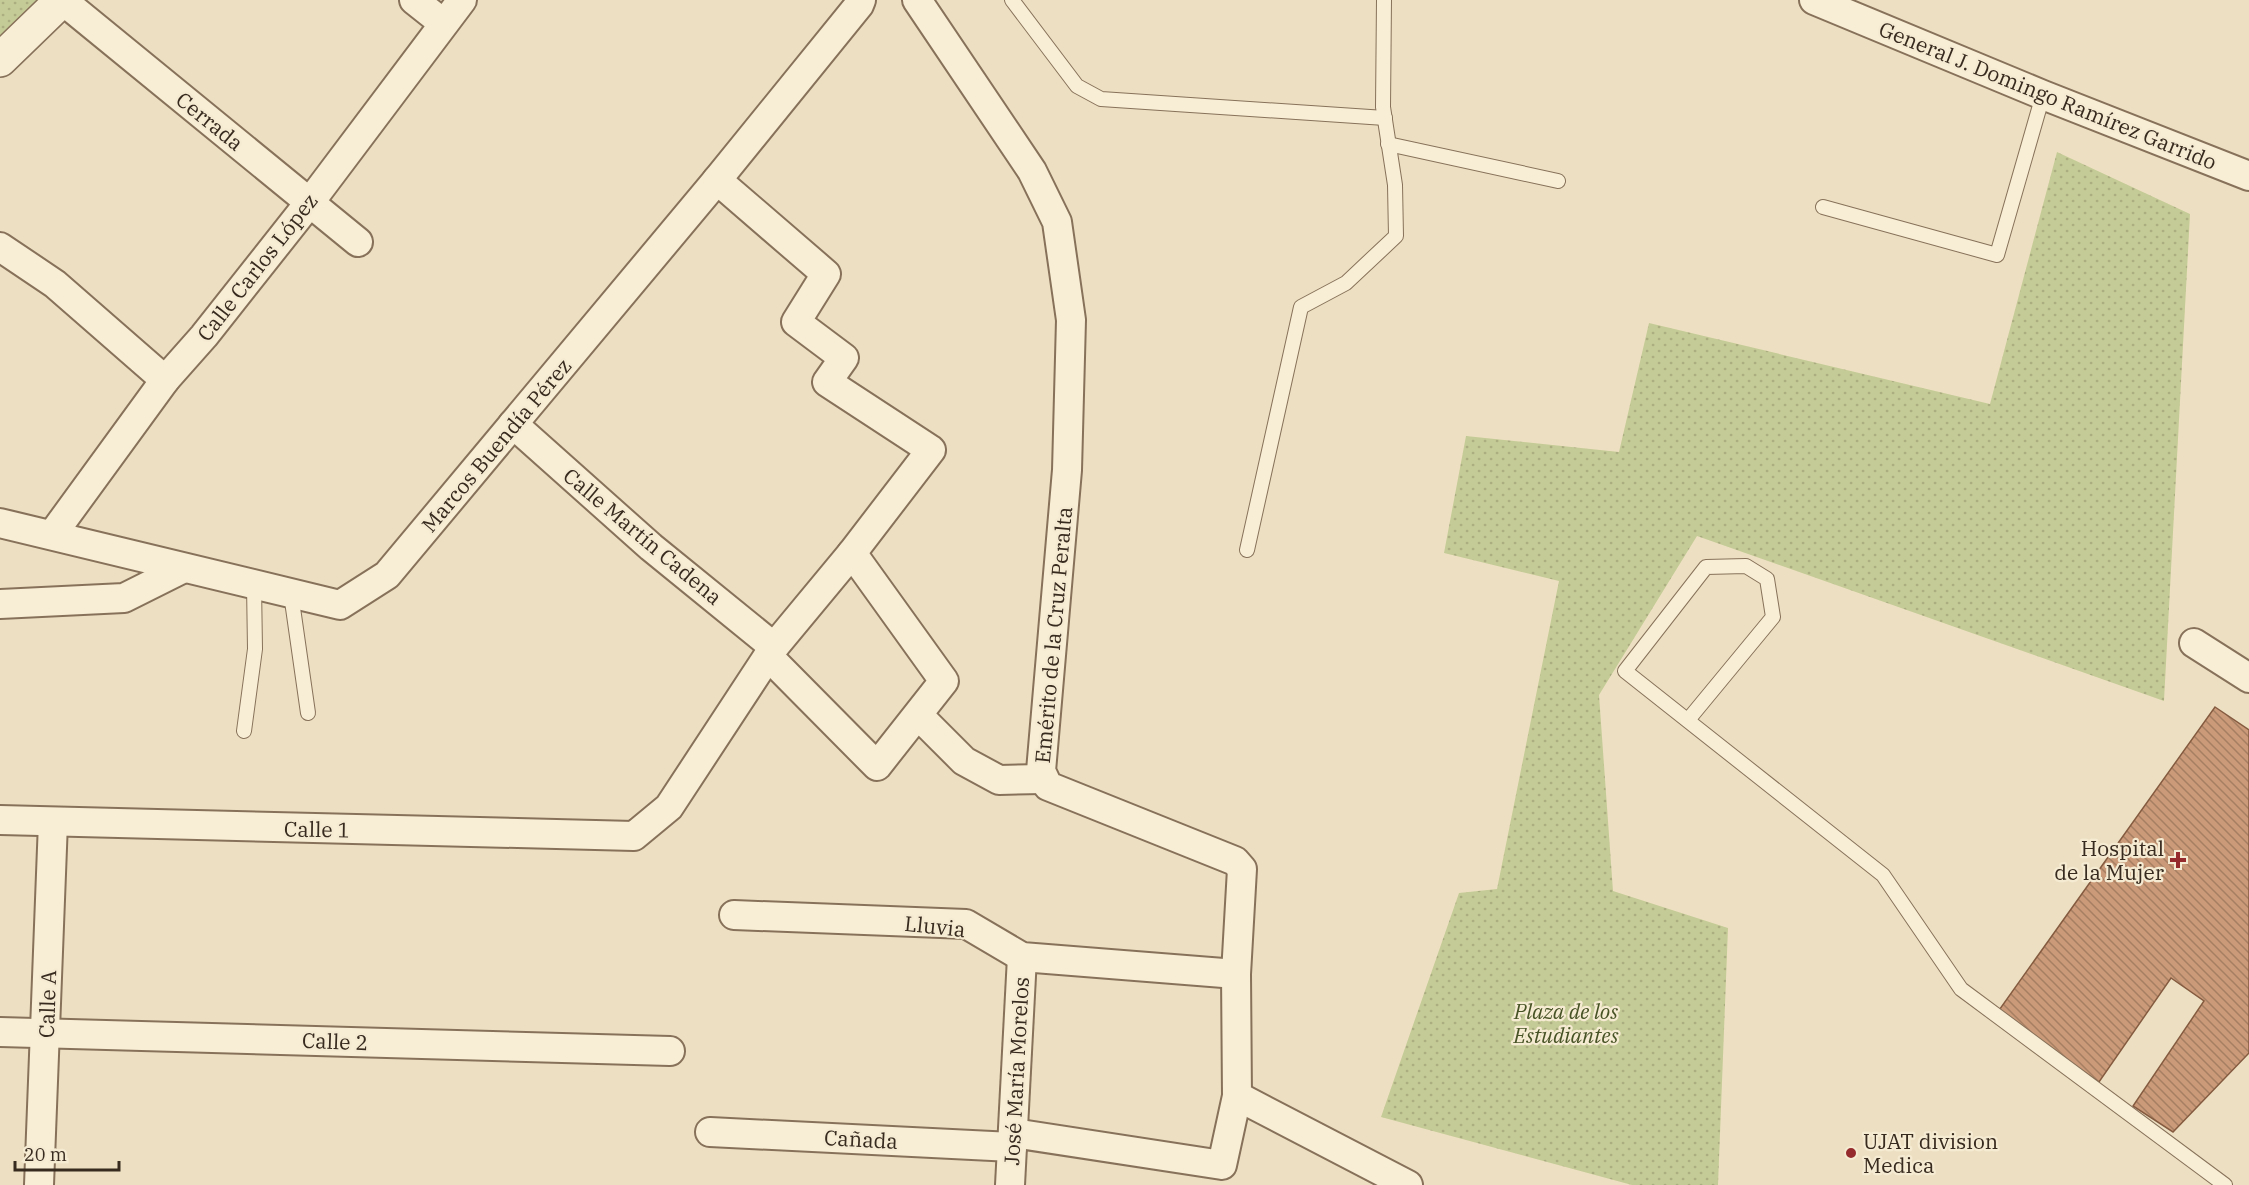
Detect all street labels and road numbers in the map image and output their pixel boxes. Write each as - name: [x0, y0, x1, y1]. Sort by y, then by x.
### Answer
- street label: General J. Domingo Ramírez Garrido: [1875, 14, 2221, 176]
- street label: Cerrada: [170, 85, 250, 157]
- street label: Calle Carlos López: [190, 187, 324, 347]
- street label: Marcos Buendía Pérez: [415, 352, 577, 538]
- street label: Calle Martín Cadena: [558, 461, 728, 611]
- street label: Emérito de la Cruz Peralta: [1028, 505, 1078, 765]
- street label: Calle 1: [284, 814, 350, 844]
- street label: Lluvia: [903, 909, 967, 943]
- street label: Calle A: [32, 969, 62, 1038]
- street label: José María Morelos: [997, 976, 1035, 1166]
- street label: Calle 2: [301, 1026, 369, 1056]
- street label: Cañada: [823, 1123, 899, 1155]

